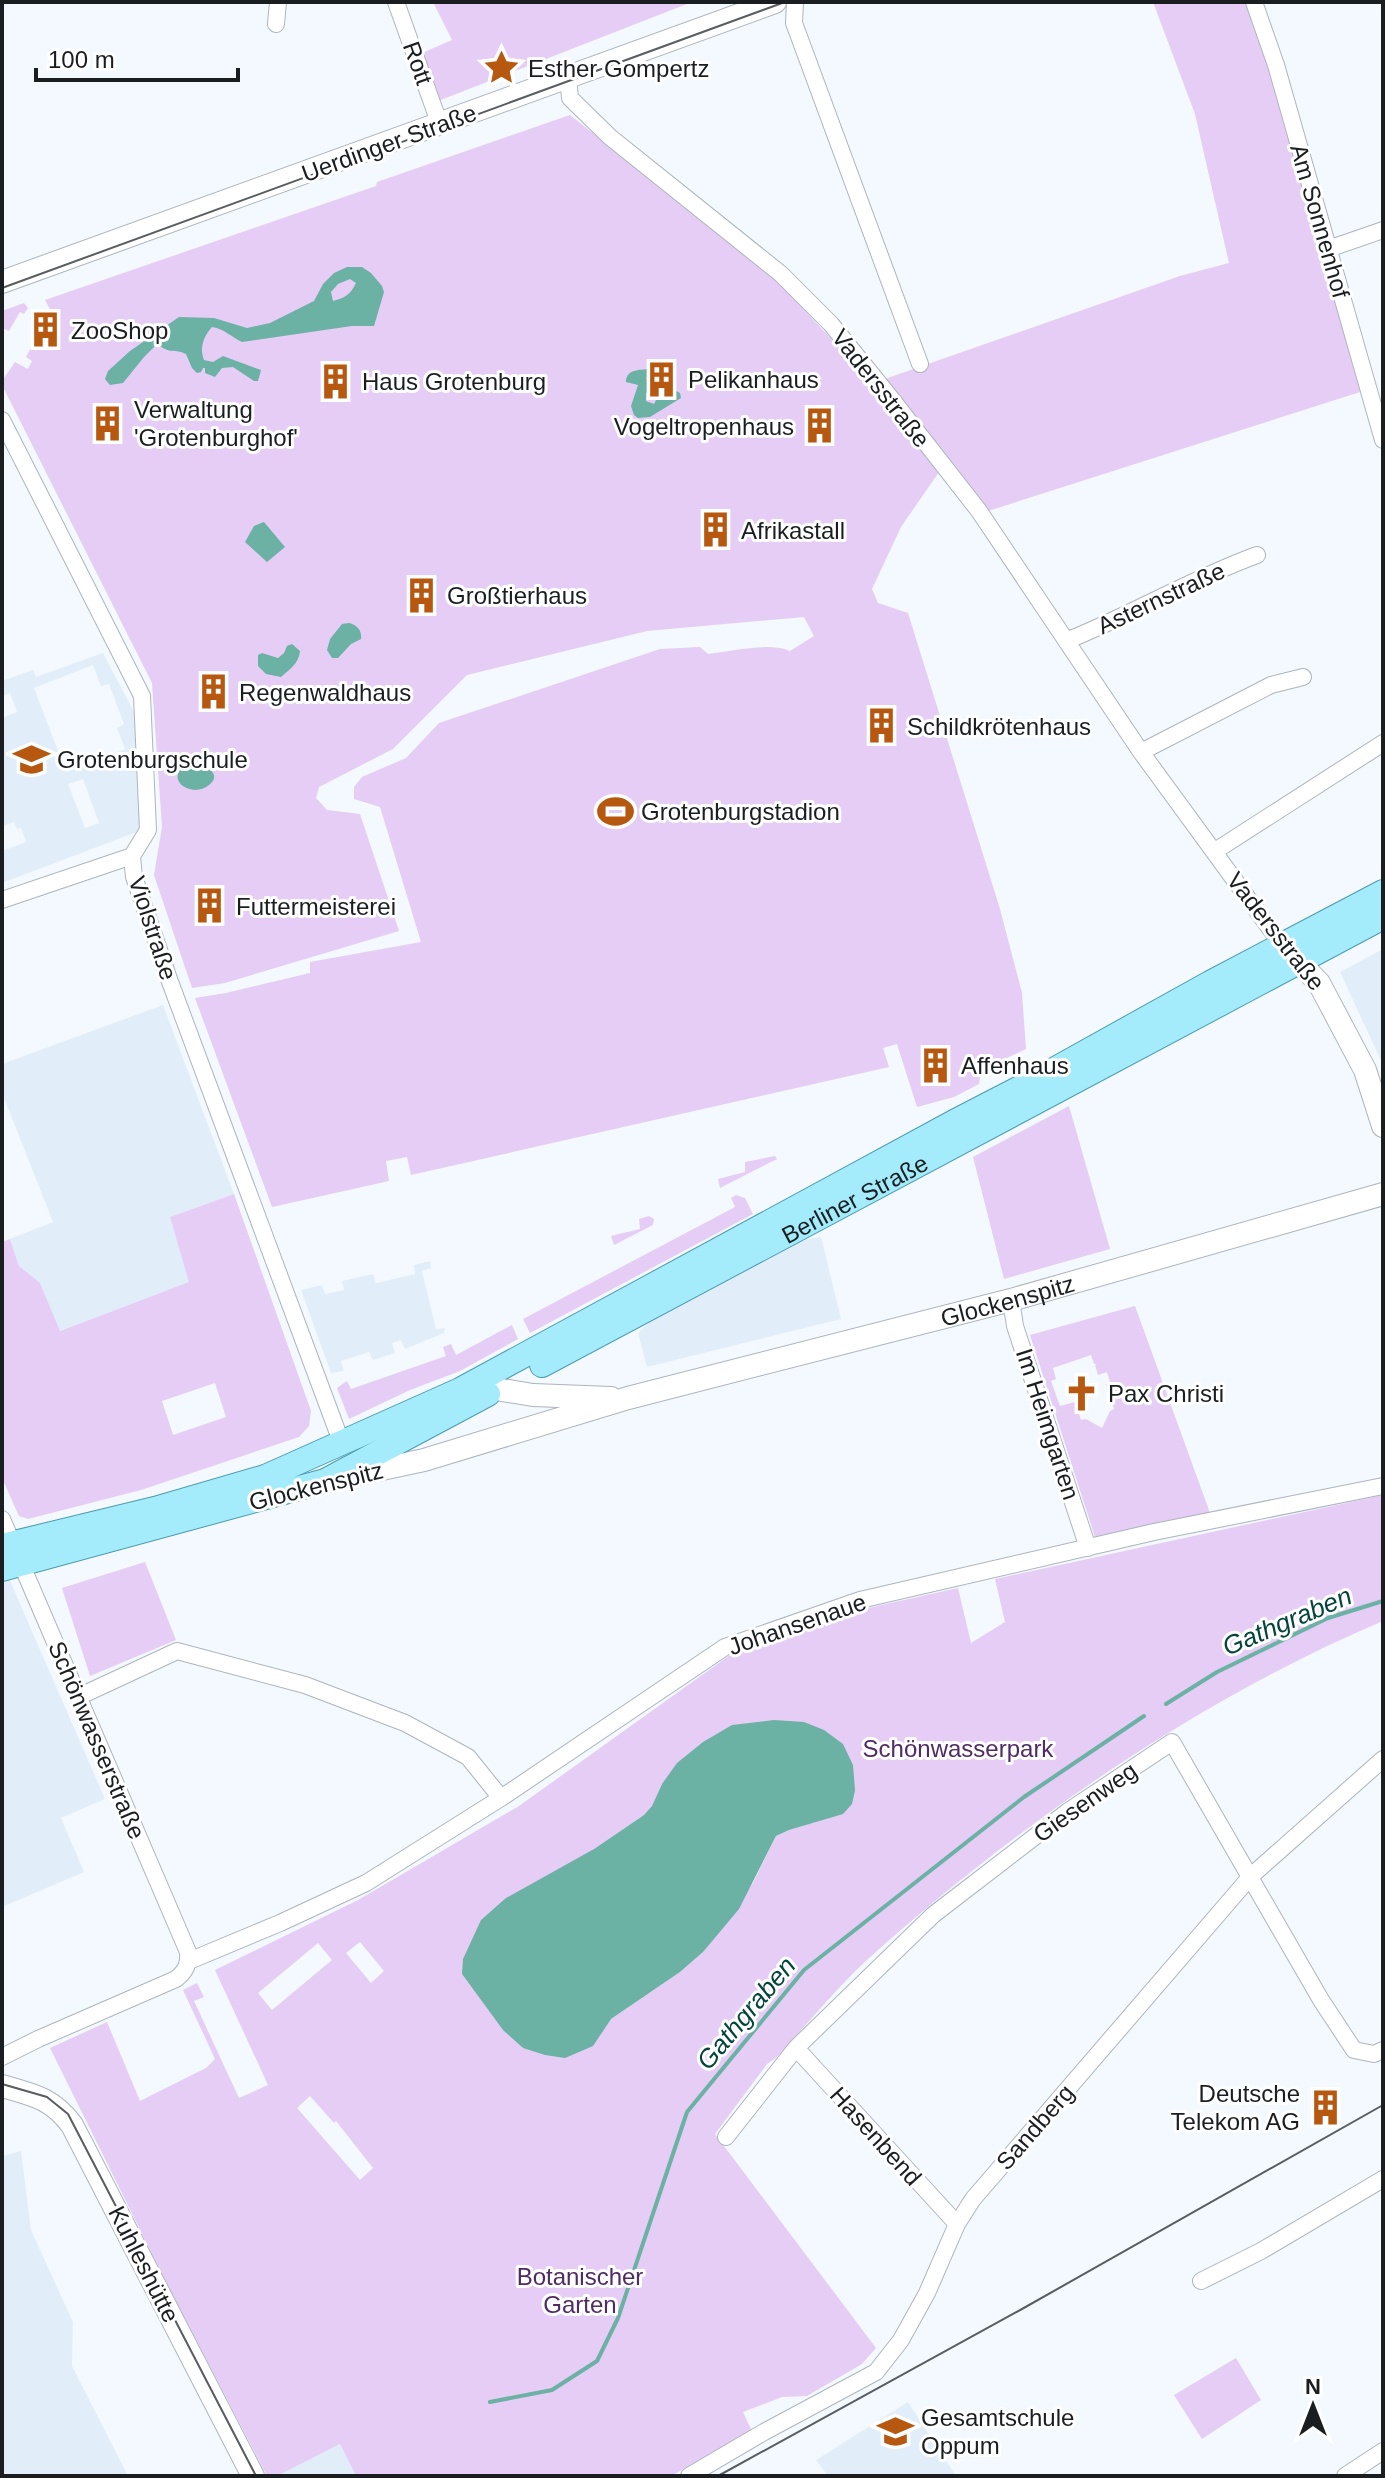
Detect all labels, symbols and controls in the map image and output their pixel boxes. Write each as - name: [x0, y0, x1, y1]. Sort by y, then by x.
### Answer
- scale bar: [36, 32, 238, 82]
- street label: Rott: [398, 38, 438, 89]
- text: 100 m: [48, 46, 115, 73]
- place icon: Esther Gompertz: [483, 49, 521, 87]
- place label: Esther Gompertz: [528, 55, 709, 82]
- street label: Uerdinger Straße: [298, 99, 480, 187]
- street label: Am Sonnenhof: [1285, 141, 1355, 301]
- building icon: ZooShop: [26, 311, 64, 349]
- place label: ZooShop: [71, 317, 168, 344]
- street label: Vadersstraße: [827, 324, 935, 452]
- building icon: Pelikanhaus: [643, 360, 681, 398]
- building icon: Haus Grotenburg: [317, 362, 355, 400]
- place label: Pelikanhaus: [688, 366, 819, 393]
- place label: Haus Grotenburg: [362, 368, 546, 395]
- place label: Verwaltung 'Grotenburghof': [134, 396, 298, 451]
- building icon: Verwaltung 'Grotenburghof': [89, 404, 127, 442]
- building icon: Vogeltropenhaus: [801, 407, 839, 445]
- place label: Vogeltropenhaus: [614, 413, 794, 440]
- building icon: Afrikastall: [696, 511, 734, 549]
- place label: Afrikastall: [741, 517, 845, 544]
- street label: Asternstraße: [1093, 557, 1229, 639]
- building icon: Großtierhaus: [402, 576, 440, 614]
- place label: Großtierhaus: [447, 582, 587, 609]
- building icon: Regenwaldhaus: [194, 673, 232, 711]
- place label: Regenwaldhaus: [239, 679, 411, 706]
- building icon: Schildkrötenhaus: [862, 707, 900, 745]
- place label: Schildkrötenhaus: [907, 713, 1091, 740]
- school or university icon: Grotenburgschule: [12, 740, 50, 778]
- place label: Grotenburgschule: [57, 746, 248, 773]
- sports icon: Grotenburgstadion: [596, 792, 634, 830]
- place label: Grotenburgstadion: [641, 798, 840, 825]
- street label: Vadersstraße: [1222, 867, 1330, 995]
- street label: Violstraße: [124, 873, 182, 983]
- building icon: Futtermeisterei: [191, 887, 229, 925]
- place label: Futtermeisterei: [236, 893, 396, 920]
- building icon: Affenhaus: [916, 1046, 954, 1084]
- place label: Affenhaus: [961, 1052, 1069, 1079]
- street label: Berliner Straße: [777, 1149, 932, 1248]
- street label: Glockenspitz: [938, 1269, 1077, 1331]
- street label: Im Heimgarten: [1011, 1345, 1085, 1503]
- church icon: Pax Christi: [1063, 1374, 1101, 1412]
- place label: Pax Christi: [1108, 1380, 1224, 1407]
- street label: Glockenspitz: [246, 1456, 386, 1516]
- water label: Gathgraben: [1218, 1580, 1356, 1662]
- street label: Johansenaue: [724, 1588, 870, 1660]
- street label: Schönwasserstraße: [43, 1637, 151, 1843]
- park label: Schönwasserpark: [863, 1735, 1054, 1762]
- street label: Giesenweg: [1028, 1757, 1142, 1847]
- water label: Gathgraben: [690, 1951, 802, 2075]
- street label: Sandberg: [991, 2079, 1079, 2175]
- place label: Deutsche Telekom AG: [1171, 2080, 1300, 2135]
- street label: Hasenbend: [825, 2081, 927, 2191]
- building icon: Deutsche Telekom AG: [1307, 2088, 1345, 2126]
- street label: Kuhleshütte: [103, 2201, 185, 2327]
- park label: Botanischer Garten: [517, 2263, 643, 2318]
- north arrow: [1273, 2366, 1353, 2446]
- text: N: [1305, 2374, 1321, 2399]
- place label: Gesamtschule Oppum: [921, 2404, 1074, 2459]
- school or university icon: Gesamtschule Oppum: [876, 2412, 914, 2450]

